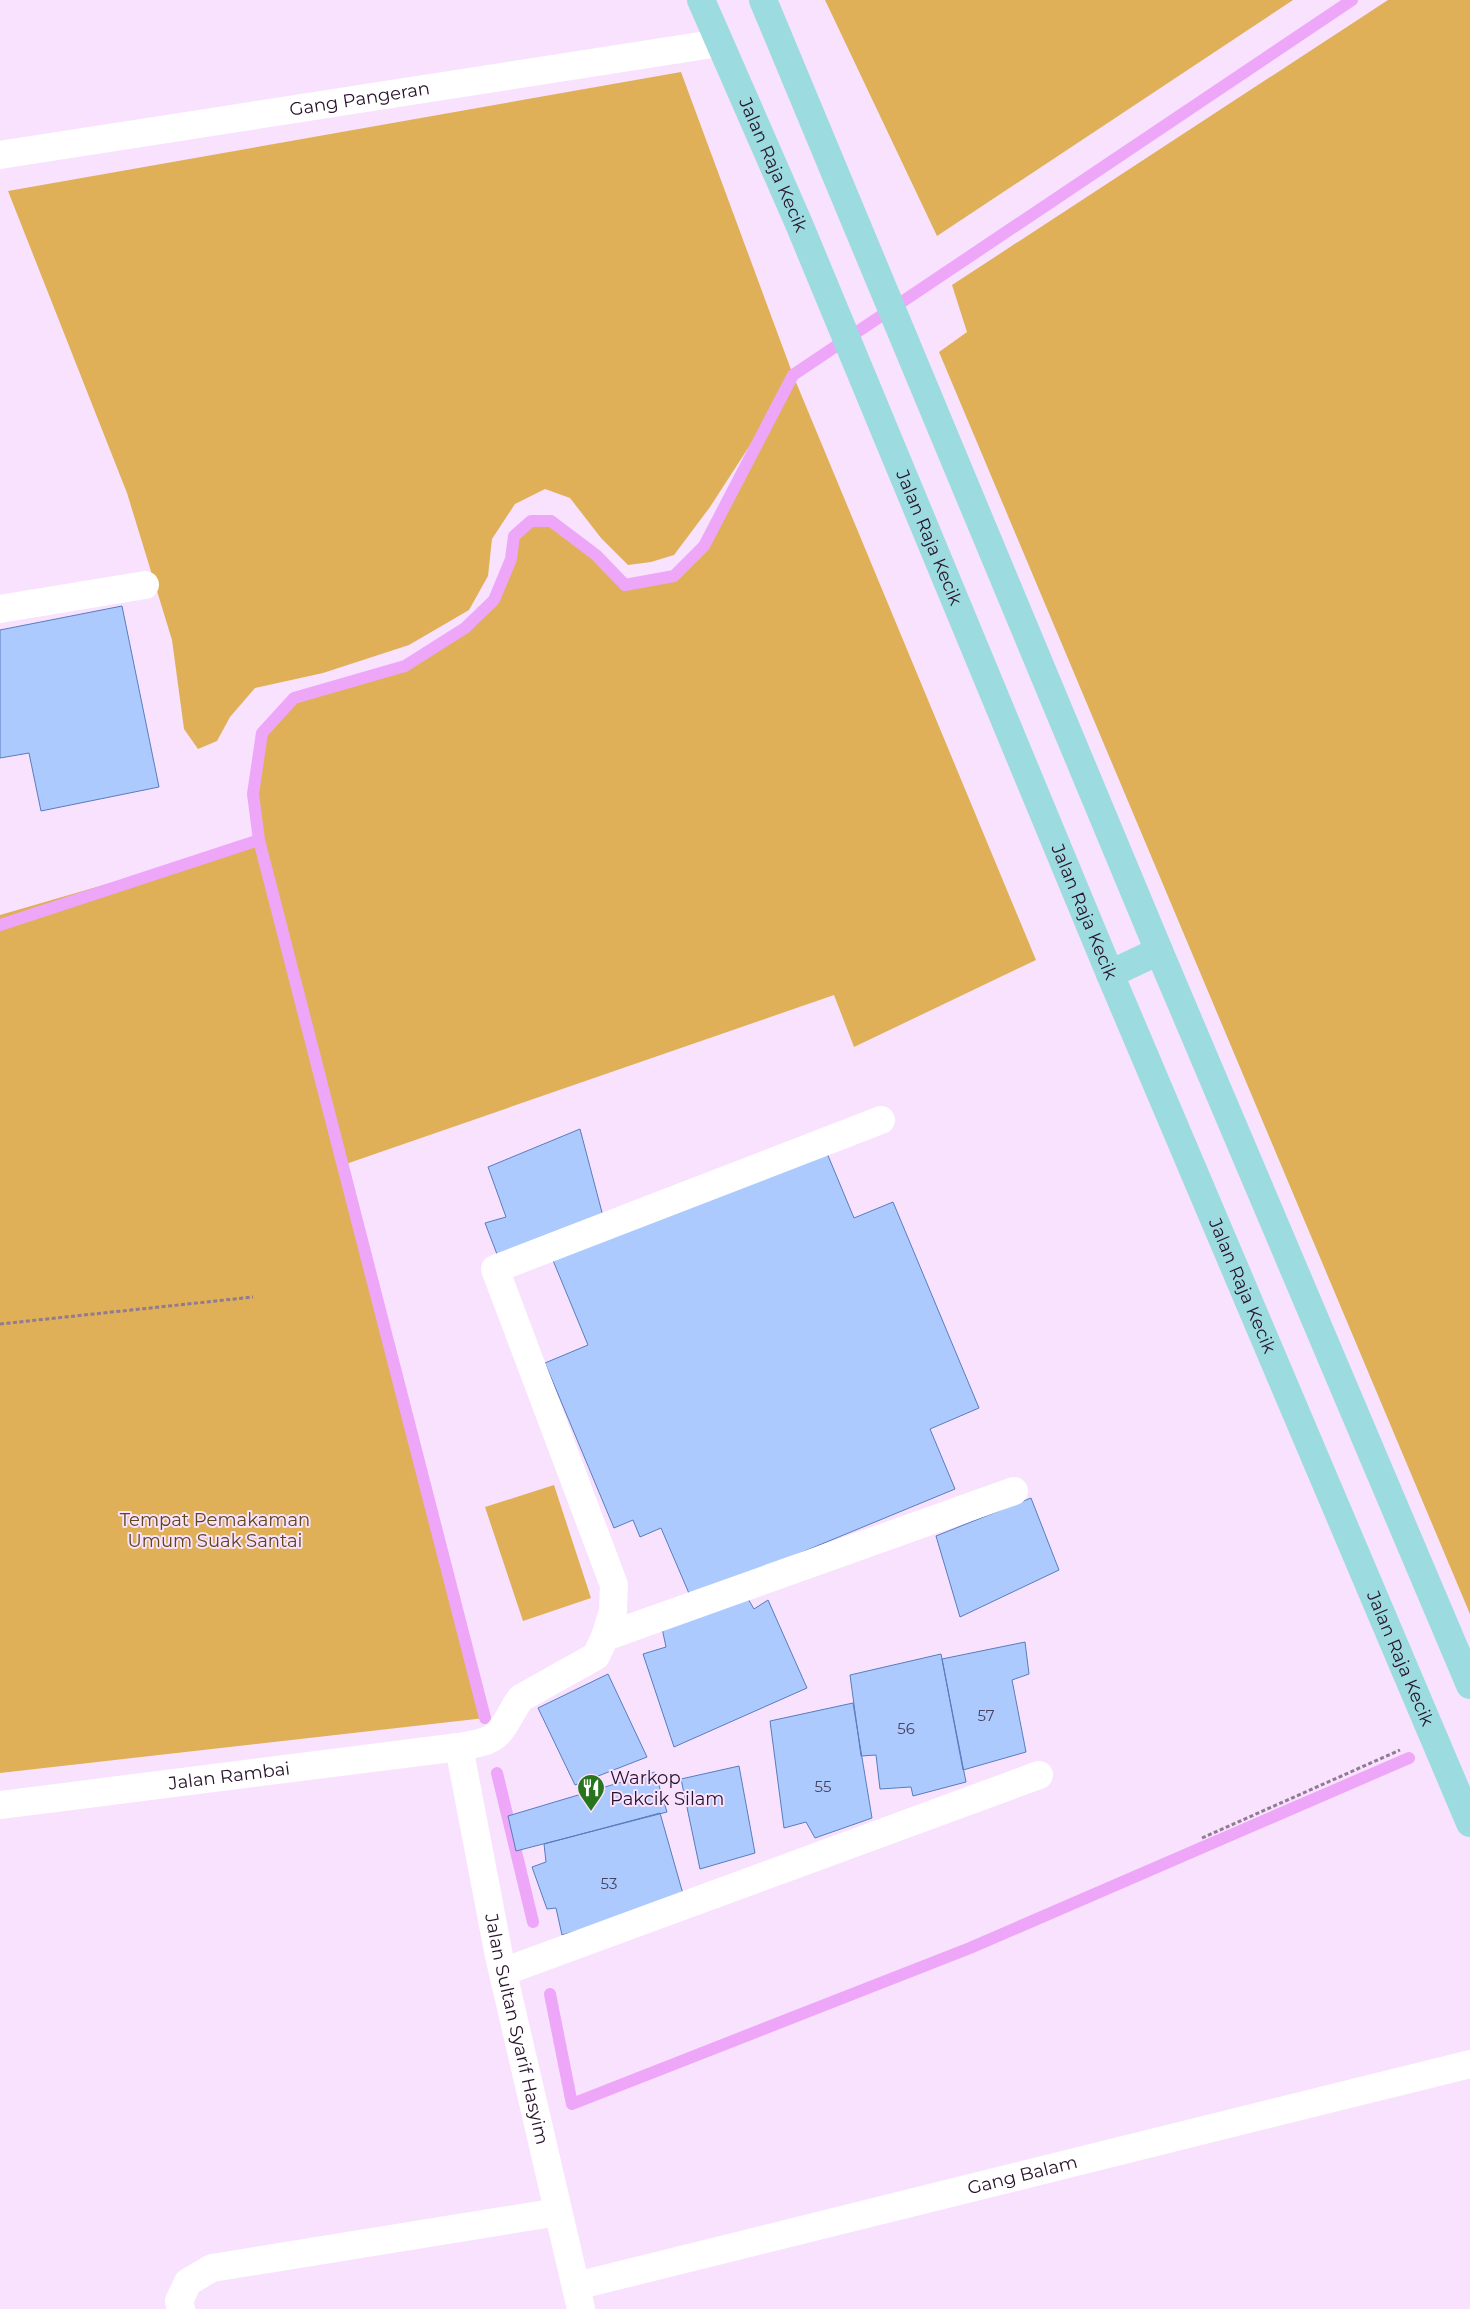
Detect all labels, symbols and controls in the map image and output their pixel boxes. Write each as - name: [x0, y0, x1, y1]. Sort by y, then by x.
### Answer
- street label: Gang Pangeran: [288, 77, 431, 121]
- street label: Jalan Raja Kecik: [734, 93, 812, 236]
- street label: Jalan Raja Kecik: [891, 466, 967, 609]
- street label: Jalan Raja Kecik: [1046, 840, 1122, 983]
- street label: Jalan Raja Kecik: [1203, 1214, 1281, 1357]
- park label: Tempat Pemakaman Umum Suak Santai: [120, 1509, 310, 1552]
- street label: Jalan Raja Kecik: [1362, 1587, 1439, 1730]
- house number: 57: [977, 1706, 995, 1725]
- house number: 56: [897, 1719, 915, 1738]
- street label: Jalan Rambai: [166, 1757, 291, 1795]
- place label: Warkop Pakcik Silam: [610, 1767, 724, 1810]
- restaurant icon: Warkop Pakcik Silam: [576, 1773, 606, 1812]
- house number: 55: [815, 1777, 831, 1796]
- house number: 53: [601, 1874, 617, 1893]
- street label: Jalan Sultan Syarif Hasyim: [480, 1911, 553, 2147]
- street label: Gang Balam: [965, 2151, 1080, 2199]

